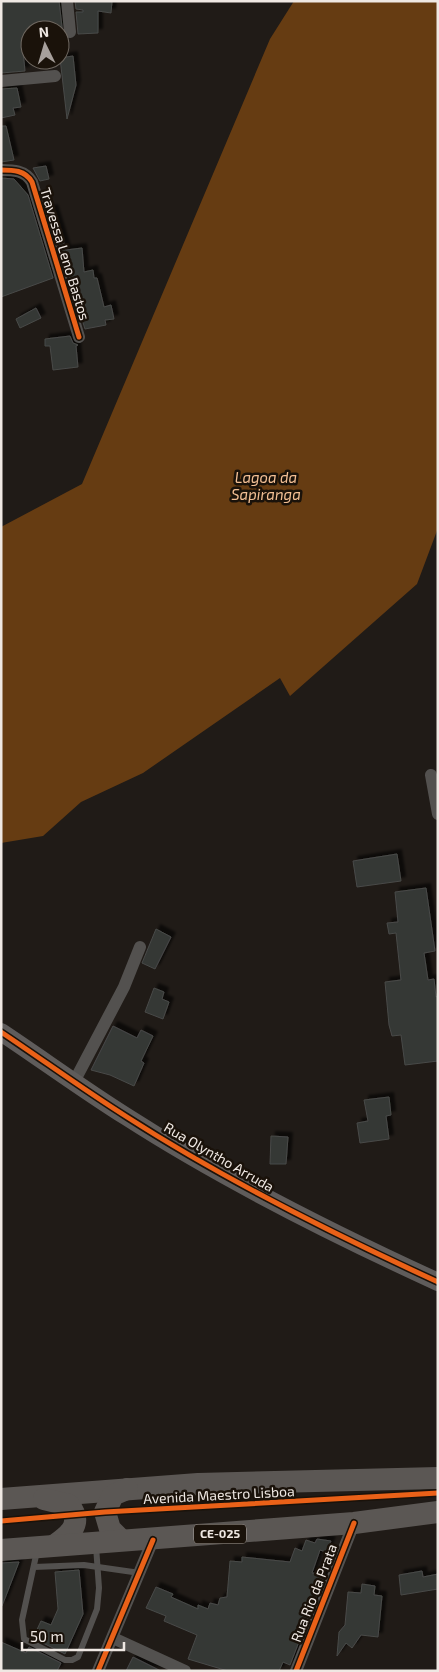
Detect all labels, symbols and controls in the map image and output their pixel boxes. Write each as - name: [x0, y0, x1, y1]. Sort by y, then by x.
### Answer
- north arrow: [20, 20, 70, 70]
- text: N: [38, 23, 50, 40]
- street label: Travessa Leno Bastos: [37, 185, 94, 322]
- water label: Lagoa da Sapiranga: [231, 468, 301, 503]
- street label: Rua Olyntho Arruda: [161, 1118, 277, 1195]
- street label: Avenida Maestro Lisboa: [143, 1482, 295, 1507]
- road number: CE-025: [194, 1525, 246, 1544]
- street label: Rua Rio da Prata: [287, 1541, 340, 1644]
- scale bar: [22, 1620, 125, 1652]
- text: 50 m: [30, 1627, 64, 1645]

